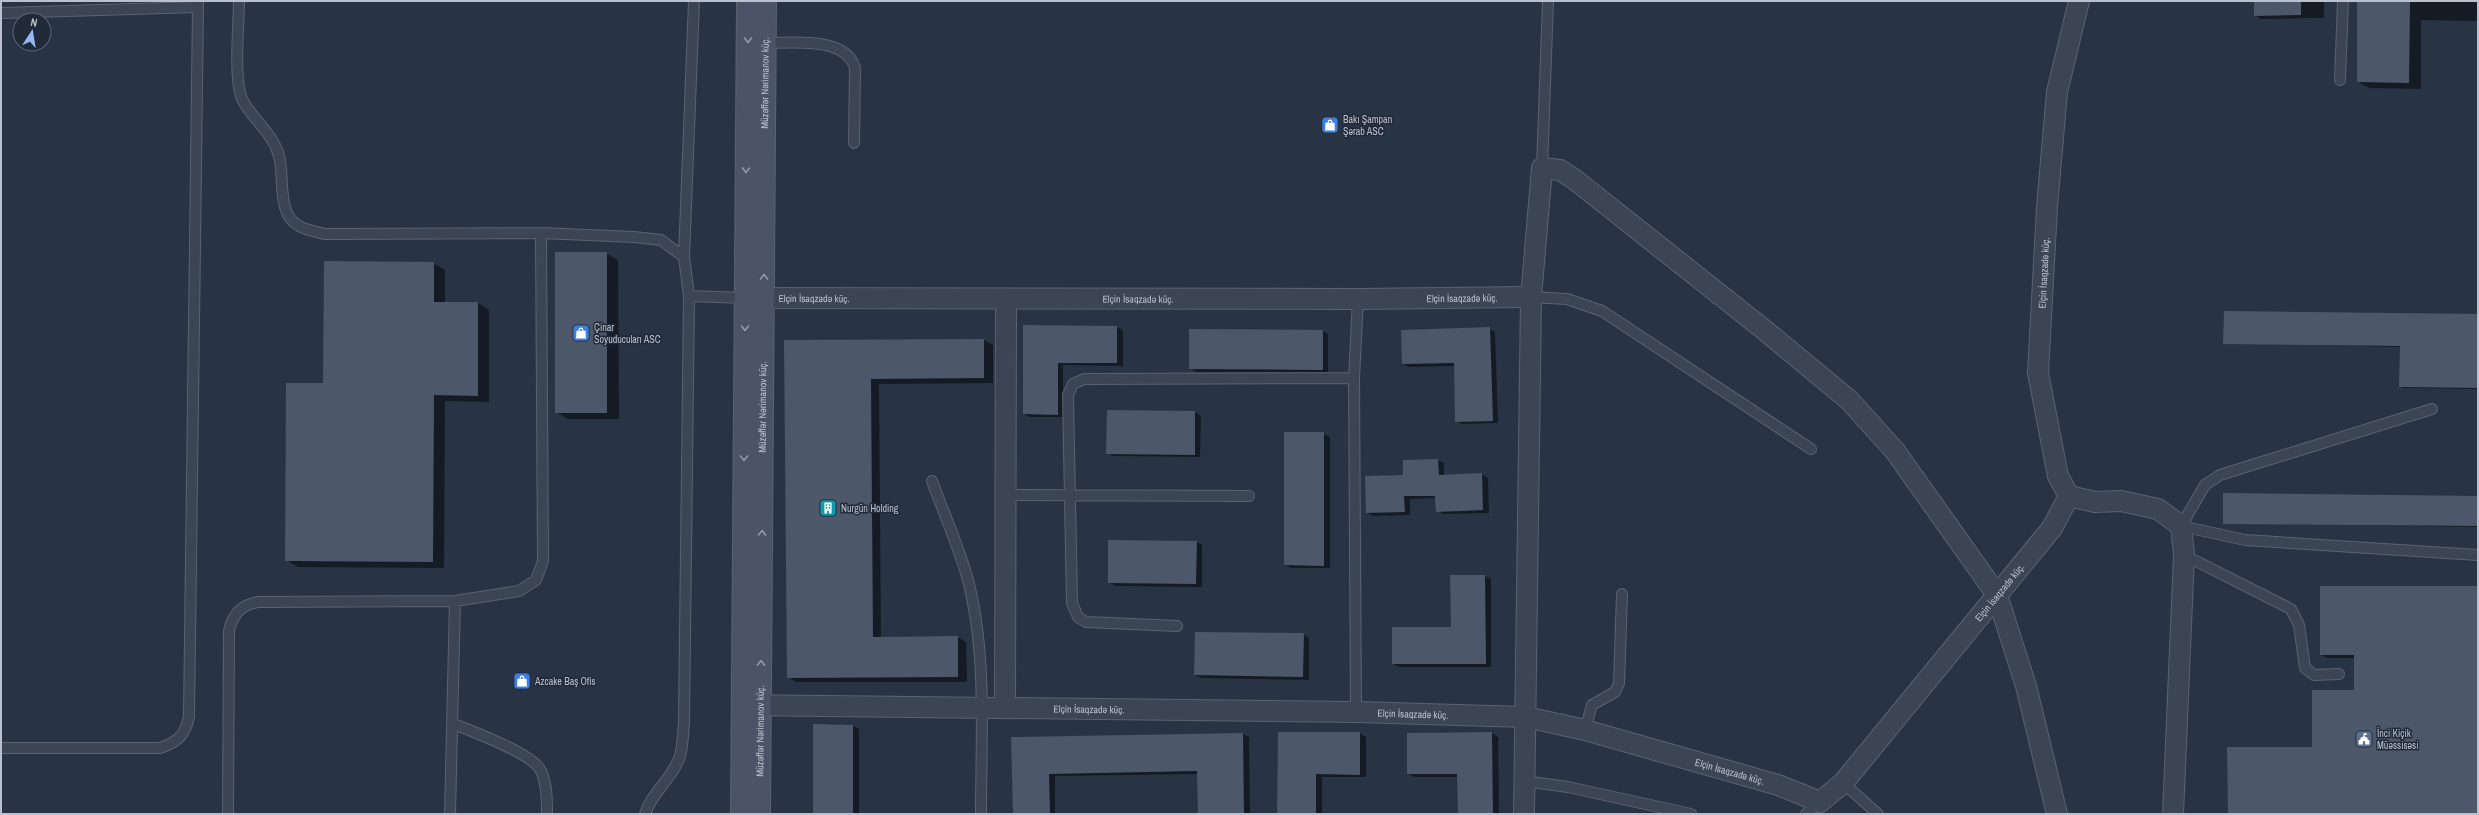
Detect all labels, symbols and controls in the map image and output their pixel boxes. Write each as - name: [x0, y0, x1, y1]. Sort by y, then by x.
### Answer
- north arrow: [12, 12, 52, 52]
- text: N: [29, 15, 39, 30]
- one-way arrow: [744, 37, 752, 43]
- street label: Müzəffər Nərimanov küç.: [758, 37, 771, 129]
- place label: Bakı Şampan Şərab ASC: [1343, 113, 1392, 138]
- shop icon: Bakı Şampan Şərab ASC: [1320, 115, 1340, 135]
- one-way arrow: [742, 167, 751, 173]
- street label: Elçin İsaqzadə küç.: [2035, 237, 2052, 309]
- one-way arrow: [760, 274, 768, 280]
- street label: Elçin İsaqzadə küç.: [1426, 291, 1498, 305]
- street label: Elçin İsaqzadə küç.: [778, 292, 850, 305]
- street label: Elçin İsaqzadə küç.: [1102, 292, 1174, 305]
- place label: Çinar Soyuducuları ASC: [594, 321, 661, 346]
- shop icon: Çinar Soyuducuları ASC: [571, 323, 591, 343]
- one-way arrow: [741, 325, 749, 331]
- street label: Müzəffər Nərimanov küç.: [755, 361, 769, 453]
- one-way arrow: [740, 455, 748, 461]
- building icon: Nurgün Holding: [818, 498, 838, 518]
- place label: Nurgün Holding: [841, 502, 899, 515]
- one-way arrow: [758, 530, 766, 536]
- street label: Elçin İsaqzadə küç.: [1972, 561, 2027, 624]
- one-way arrow: [756, 660, 765, 666]
- shop icon: Azcake Baş Ofis: [512, 671, 532, 691]
- place label: Azcake Baş Ofis: [534, 675, 596, 688]
- street label: Müzəffər Nərimanov küç.: [753, 685, 766, 777]
- street label: Elçin İsaqzadə küç.: [1053, 702, 1125, 716]
- street label: Elçin İsaqzadə küç.: [1377, 706, 1449, 721]
- place label: İnci Kiçik Müəssisəsi: [2377, 727, 2418, 752]
- public building icon: İnci Kiçik Müəssisəsi: [2354, 729, 2374, 749]
- street label: Elçin İsaqzadə küç.: [1694, 755, 1766, 787]

